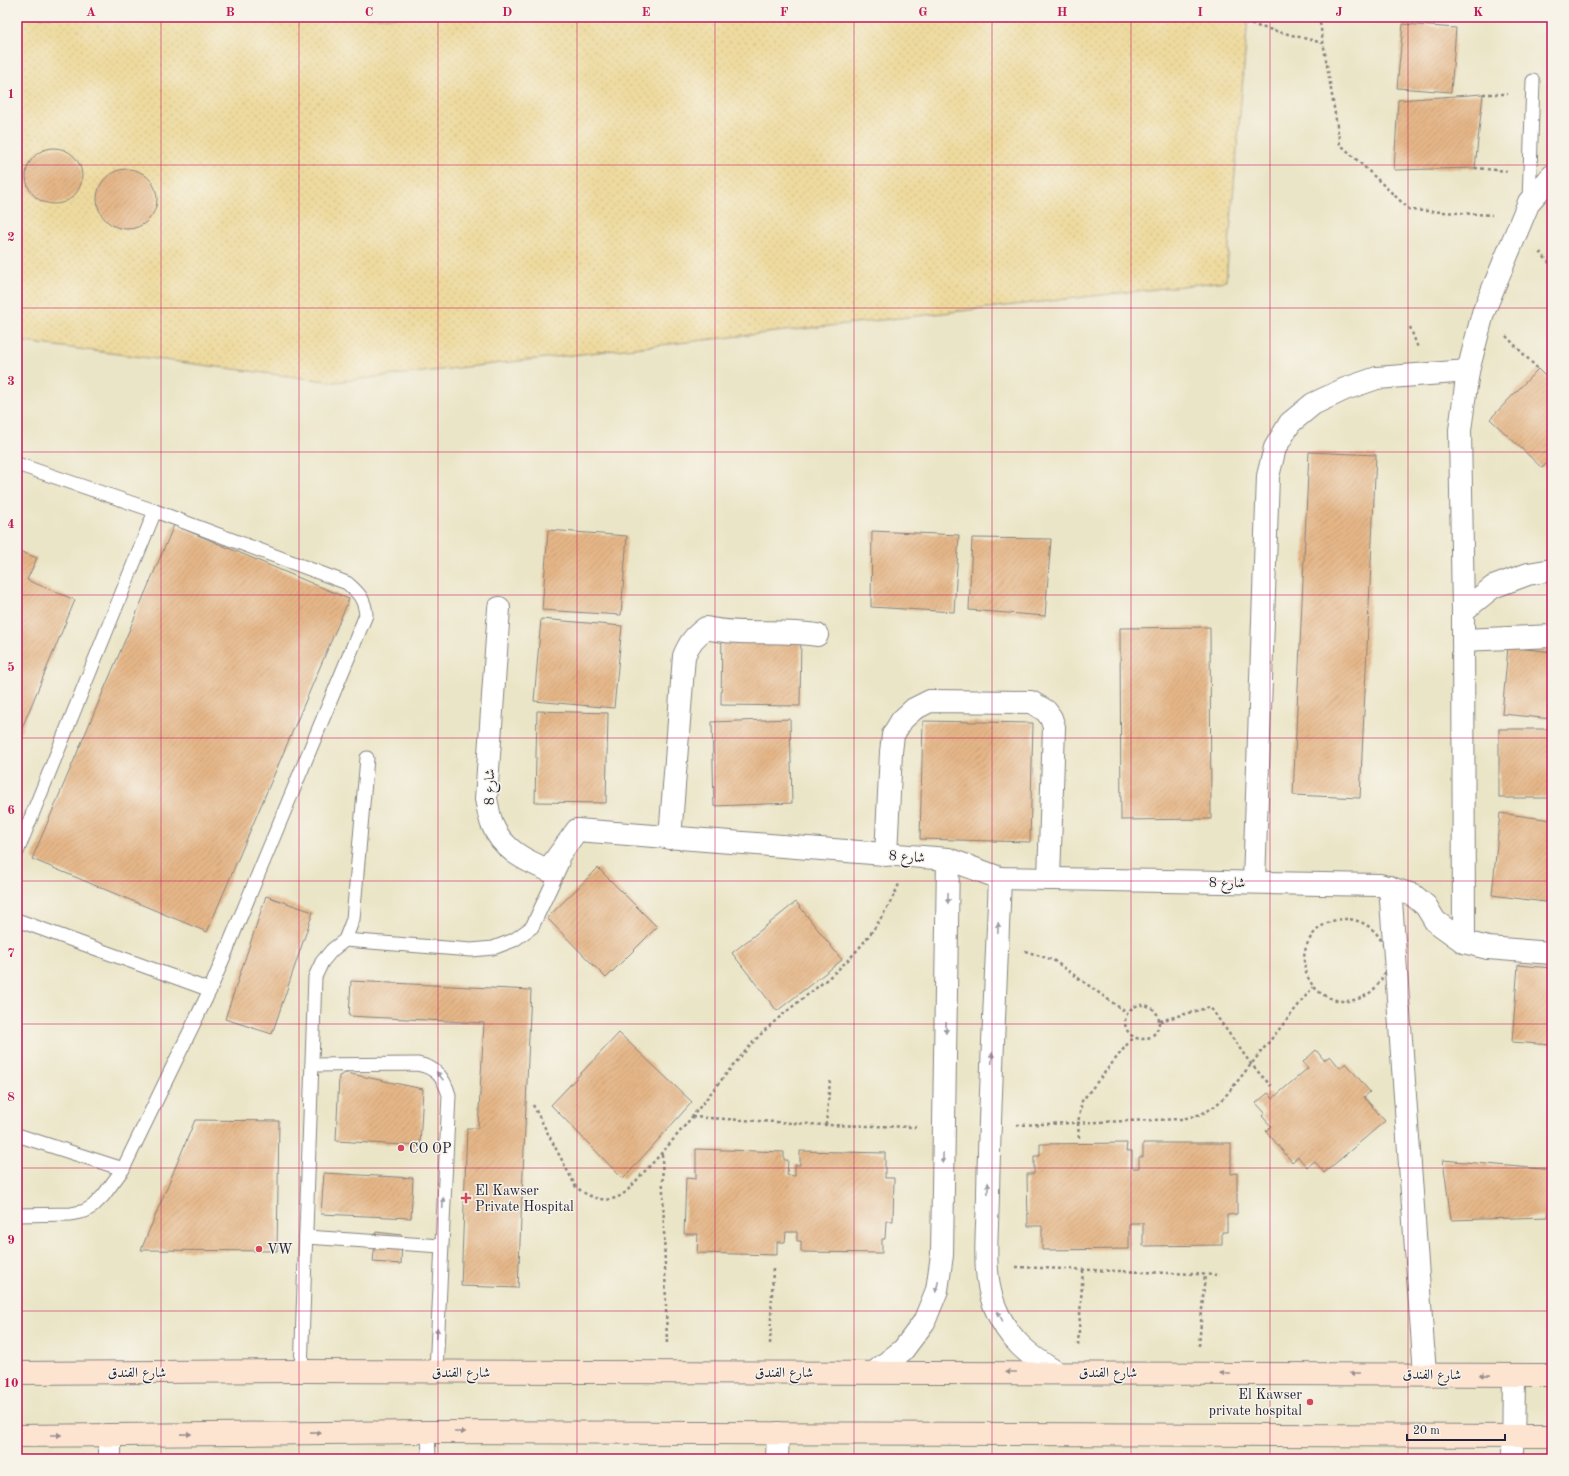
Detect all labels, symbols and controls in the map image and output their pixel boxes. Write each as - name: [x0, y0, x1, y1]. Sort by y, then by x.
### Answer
- text: A: [86, 6, 96, 19]
- text: B: [225, 6, 235, 19]
- text: C: [365, 6, 373, 19]
- text: D: [502, 6, 512, 19]
- text: E: [642, 6, 651, 19]
- text: F: [780, 6, 789, 19]
- text: G: [918, 6, 928, 19]
- text: H: [1057, 6, 1068, 19]
- text: I: [1197, 6, 1203, 19]
- text: J: [1335, 6, 1343, 19]
- text: K: [1473, 6, 1483, 19]
- text: 1: [7, 88, 15, 101]
- text: 2: [7, 231, 15, 244]
- text: 3: [7, 375, 15, 388]
- text: 4: [7, 518, 15, 531]
- text: 5: [7, 661, 15, 674]
- street label: شارع 8: [483, 769, 501, 805]
- text: 6: [7, 804, 15, 817]
- street label: شارع 8: [888, 849, 926, 869]
- street label: شارع 8: [1209, 876, 1245, 894]
- one-way arrow: [945, 892, 951, 905]
- one-way arrow: [995, 921, 1001, 934]
- text: 7: [7, 947, 15, 960]
- one-way arrow: [942, 1022, 949, 1034]
- one-way arrow: [989, 1052, 996, 1064]
- one-way arrow: [435, 1070, 444, 1081]
- text: 8: [7, 1091, 15, 1104]
- place label: CO OP: [409, 1142, 451, 1156]
- marker: CO OP: [396, 1143, 406, 1153]
- one-way arrow: [940, 1152, 946, 1165]
- one-way arrow: [985, 1181, 991, 1194]
- place label: El Kawser Private Hospital: [475, 1184, 574, 1214]
- marker: El Kawser Private Hospital: [460, 1192, 472, 1204]
- one-way arrow: [440, 1197, 447, 1209]
- text: 9: [7, 1234, 15, 1247]
- place label: VW: [267, 1243, 293, 1257]
- marker: VW: [254, 1244, 264, 1254]
- one-way arrow: [933, 1281, 939, 1294]
- one-way arrow: [996, 1310, 1003, 1322]
- one-way arrow: [434, 1327, 441, 1339]
- street label: شارع الفندق: [108, 1366, 166, 1384]
- street label: شارع الفندق: [432, 1366, 490, 1384]
- street label: شارع الفندق: [755, 1366, 813, 1384]
- street label: شارع الفندق: [1079, 1366, 1137, 1384]
- street label: شارع الفندق: [1402, 1367, 1461, 1387]
- one-way arrow: [1004, 1369, 1017, 1375]
- one-way arrow: [1218, 1370, 1231, 1376]
- one-way arrow: [1349, 1370, 1361, 1377]
- one-way arrow: [1478, 1372, 1491, 1378]
- text: 10: [3, 1377, 19, 1390]
- place label: El Kawser private hospital: [1209, 1388, 1302, 1418]
- marker: El Kawser private hospital: [1305, 1397, 1315, 1407]
- scale bar: [1407, 1416, 1505, 1442]
- text: 20 m: [1413, 1425, 1440, 1437]
- one-way arrow: [454, 1429, 467, 1435]
- one-way arrow: [310, 1430, 323, 1436]
- one-way arrow: [180, 1431, 193, 1437]
- one-way arrow: [50, 1432, 63, 1438]

